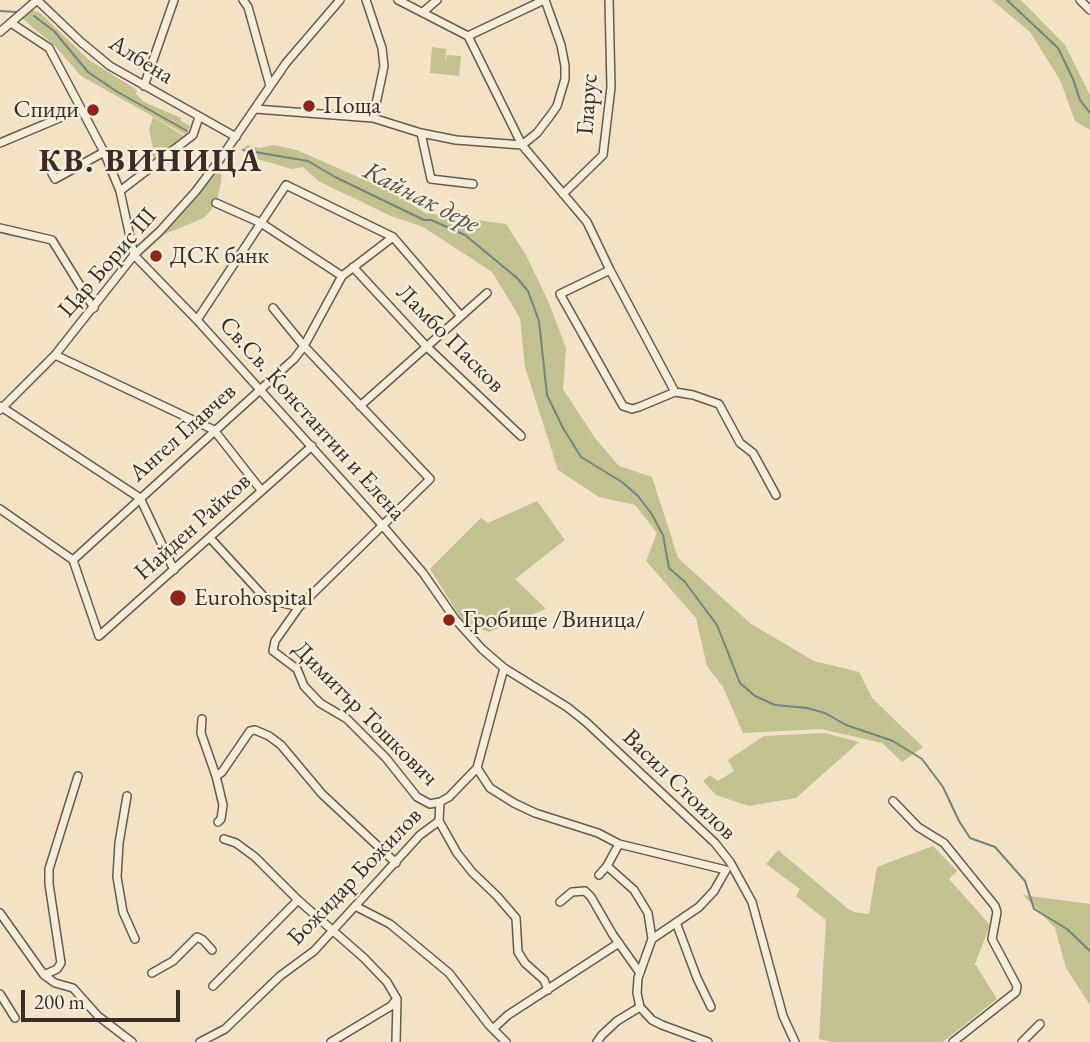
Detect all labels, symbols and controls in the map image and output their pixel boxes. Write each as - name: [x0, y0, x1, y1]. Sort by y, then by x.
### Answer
- street label: Албена: [103, 29, 179, 91]
- street label: Гларус: [571, 72, 605, 136]
- place label: Поща: [323, 92, 381, 120]
- place label: Спиди: [14, 96, 79, 124]
- marker: Поща: [301, 98, 317, 114]
- marker: Спиди: [85, 102, 101, 118]
- district label: КВ. ВИНИЦА: [40, 143, 262, 181]
- water label: Кайнак дере: [358, 155, 484, 241]
- street label: Цар Борис III: [53, 202, 163, 324]
- place label: ДСК банк: [170, 242, 269, 270]
- marker: ДСК банк: [148, 248, 164, 264]
- street label: Ламбо Пасков: [390, 279, 510, 399]
- street label: Св.Св. Константин и Елена: [213, 311, 411, 527]
- street label: Ангел Главчев: [124, 378, 242, 488]
- street label: Найден Райков: [129, 467, 257, 587]
- place label: Eurohospital: [194, 584, 313, 612]
- marker: Eurohospital: [168, 588, 188, 608]
- place label: Гробище /Виница/: [463, 606, 645, 634]
- marker: Гробище /Виница/: [441, 612, 457, 628]
- street label: Димитър Тошкович: [286, 635, 444, 793]
- street label: Васил Стоилов: [616, 724, 742, 846]
- street label: Божидар Божилов: [282, 802, 428, 952]
- scale bar: [24, 976, 184, 1020]
- text: 200 m: [34, 988, 85, 1015]

